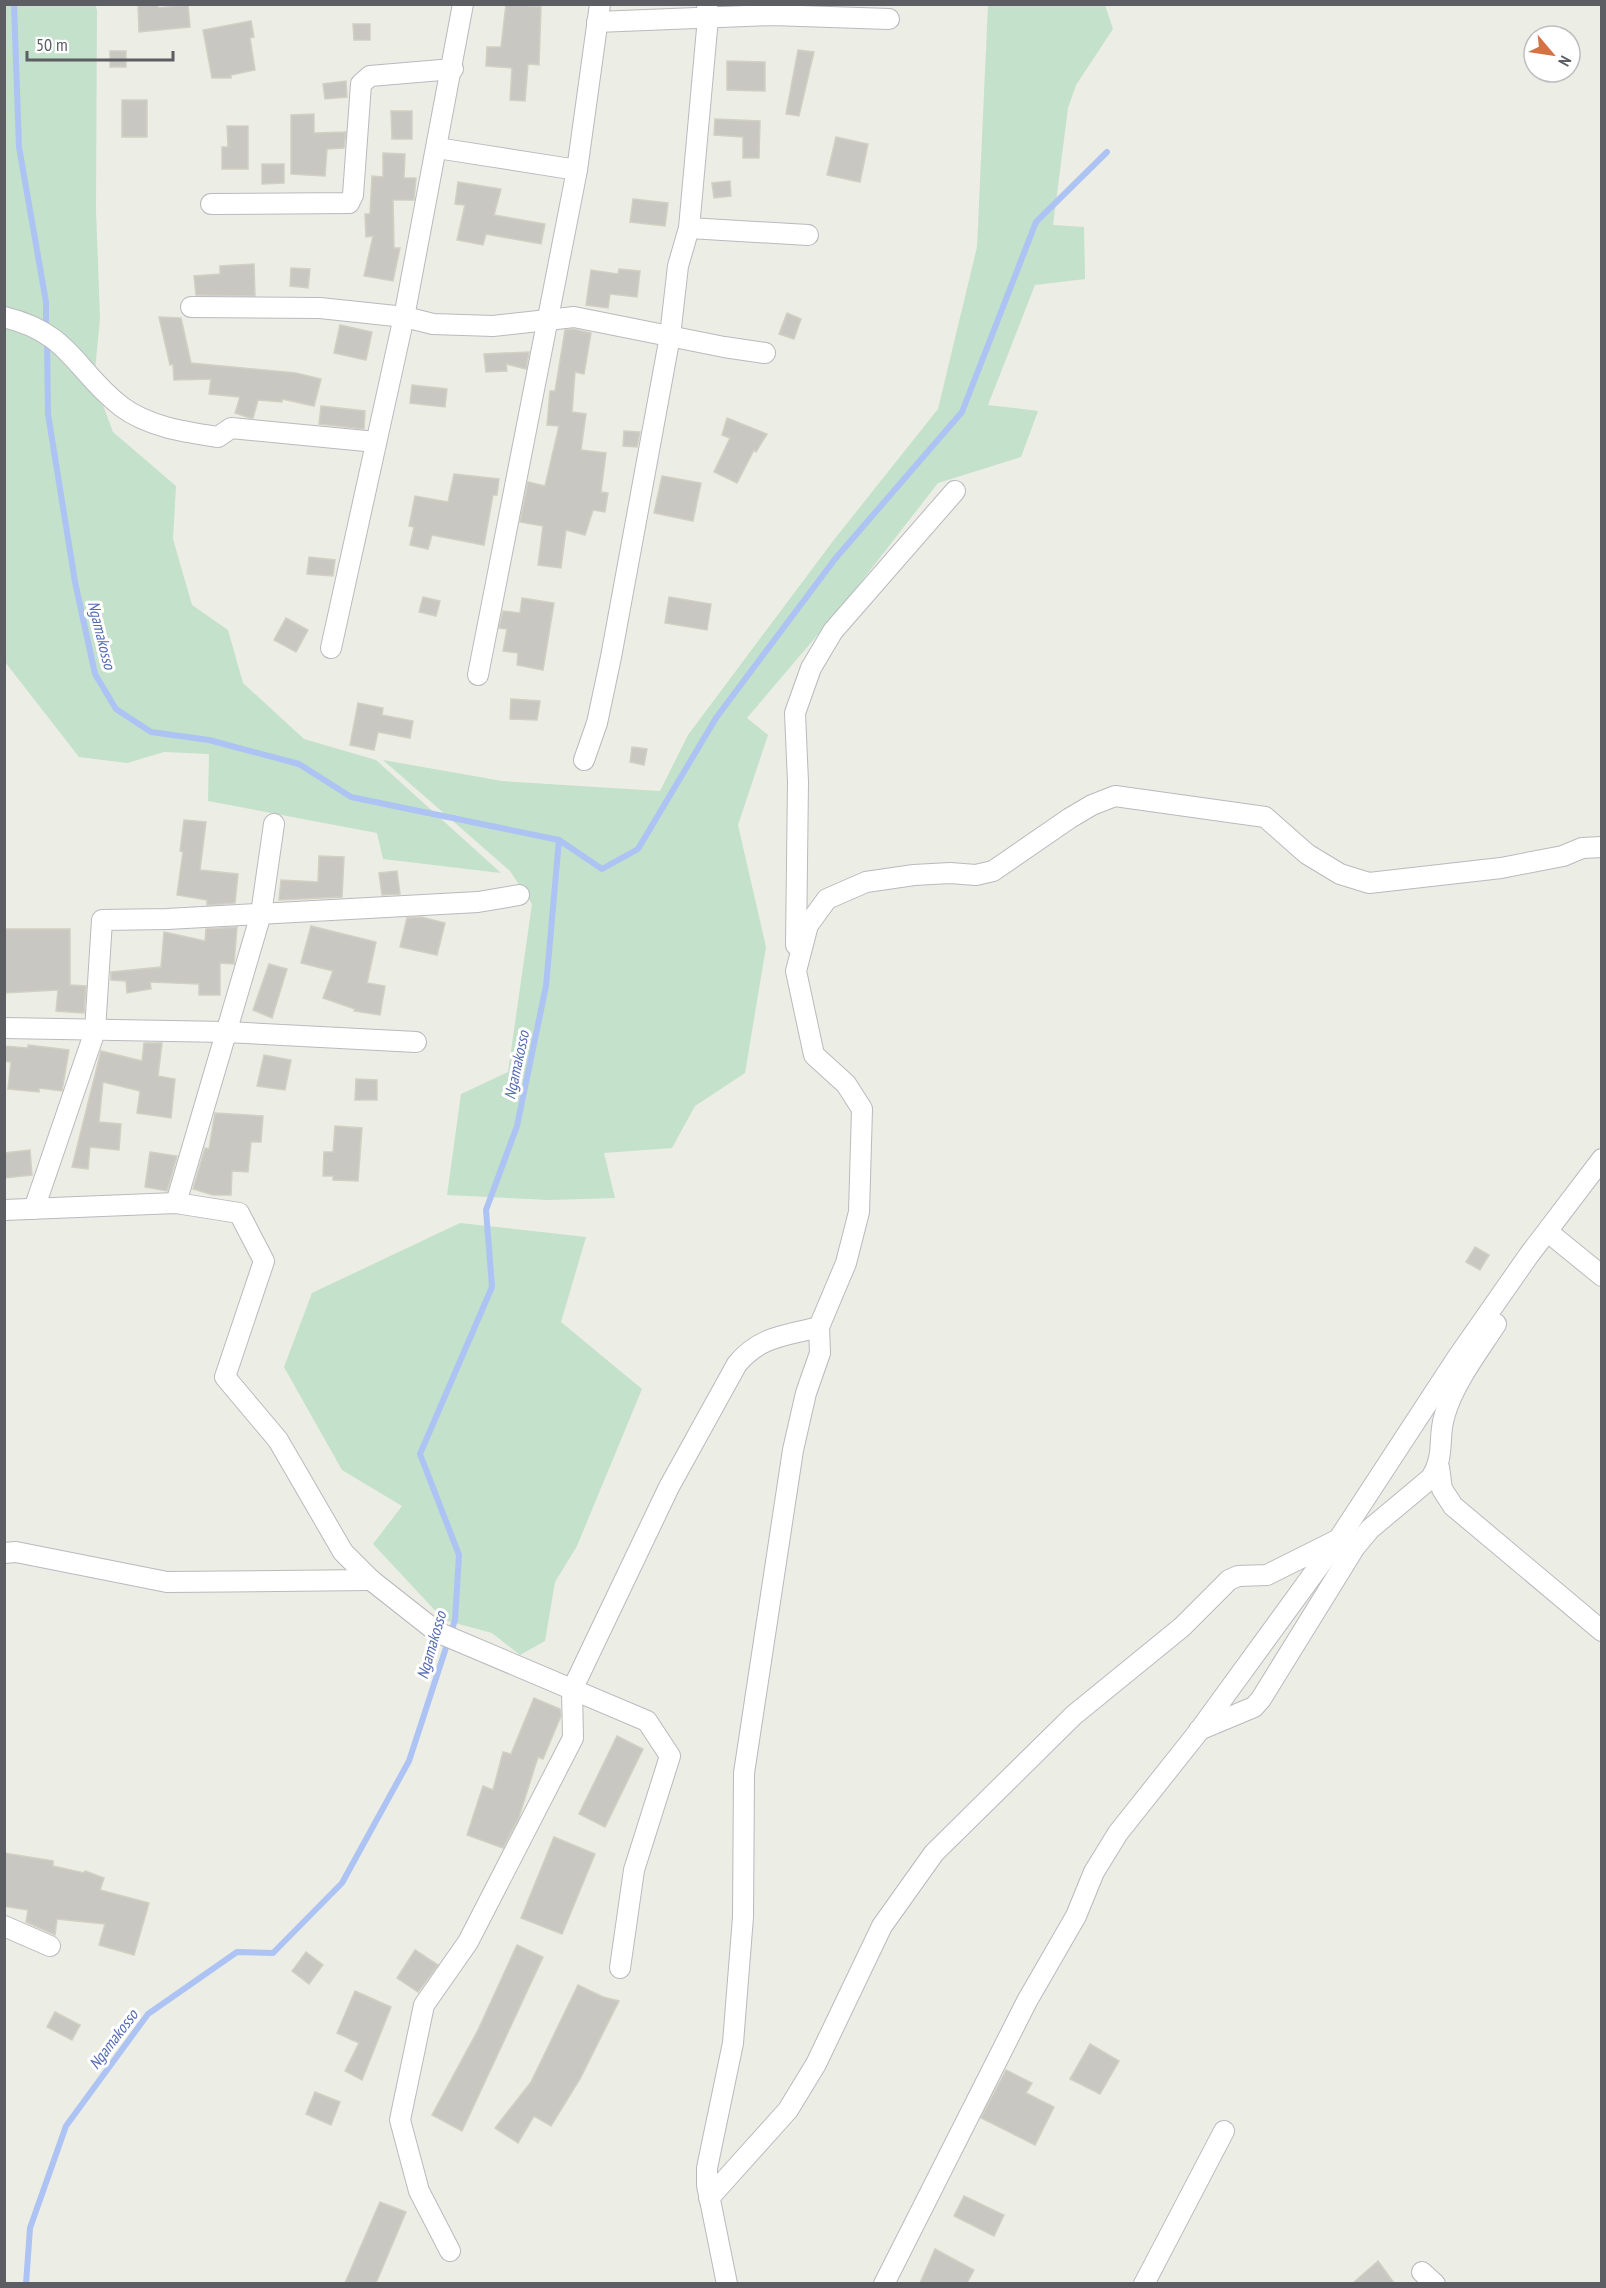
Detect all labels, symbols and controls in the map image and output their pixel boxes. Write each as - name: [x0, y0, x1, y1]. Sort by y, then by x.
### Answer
- scale bar: [27, 24, 172, 62]
- north arrow: [1522, 24, 1582, 84]
- text: 50 m: [36, 33, 68, 56]
- text: N: [1554, 53, 1576, 70]
- water label: Ngamakosso: [84, 599, 120, 672]
- water label: Ngamakosso: [499, 1028, 533, 1101]
- water label: Ngamakosso: [412, 1608, 450, 1681]
- water label: Ngamakosso: [84, 2004, 143, 2073]

